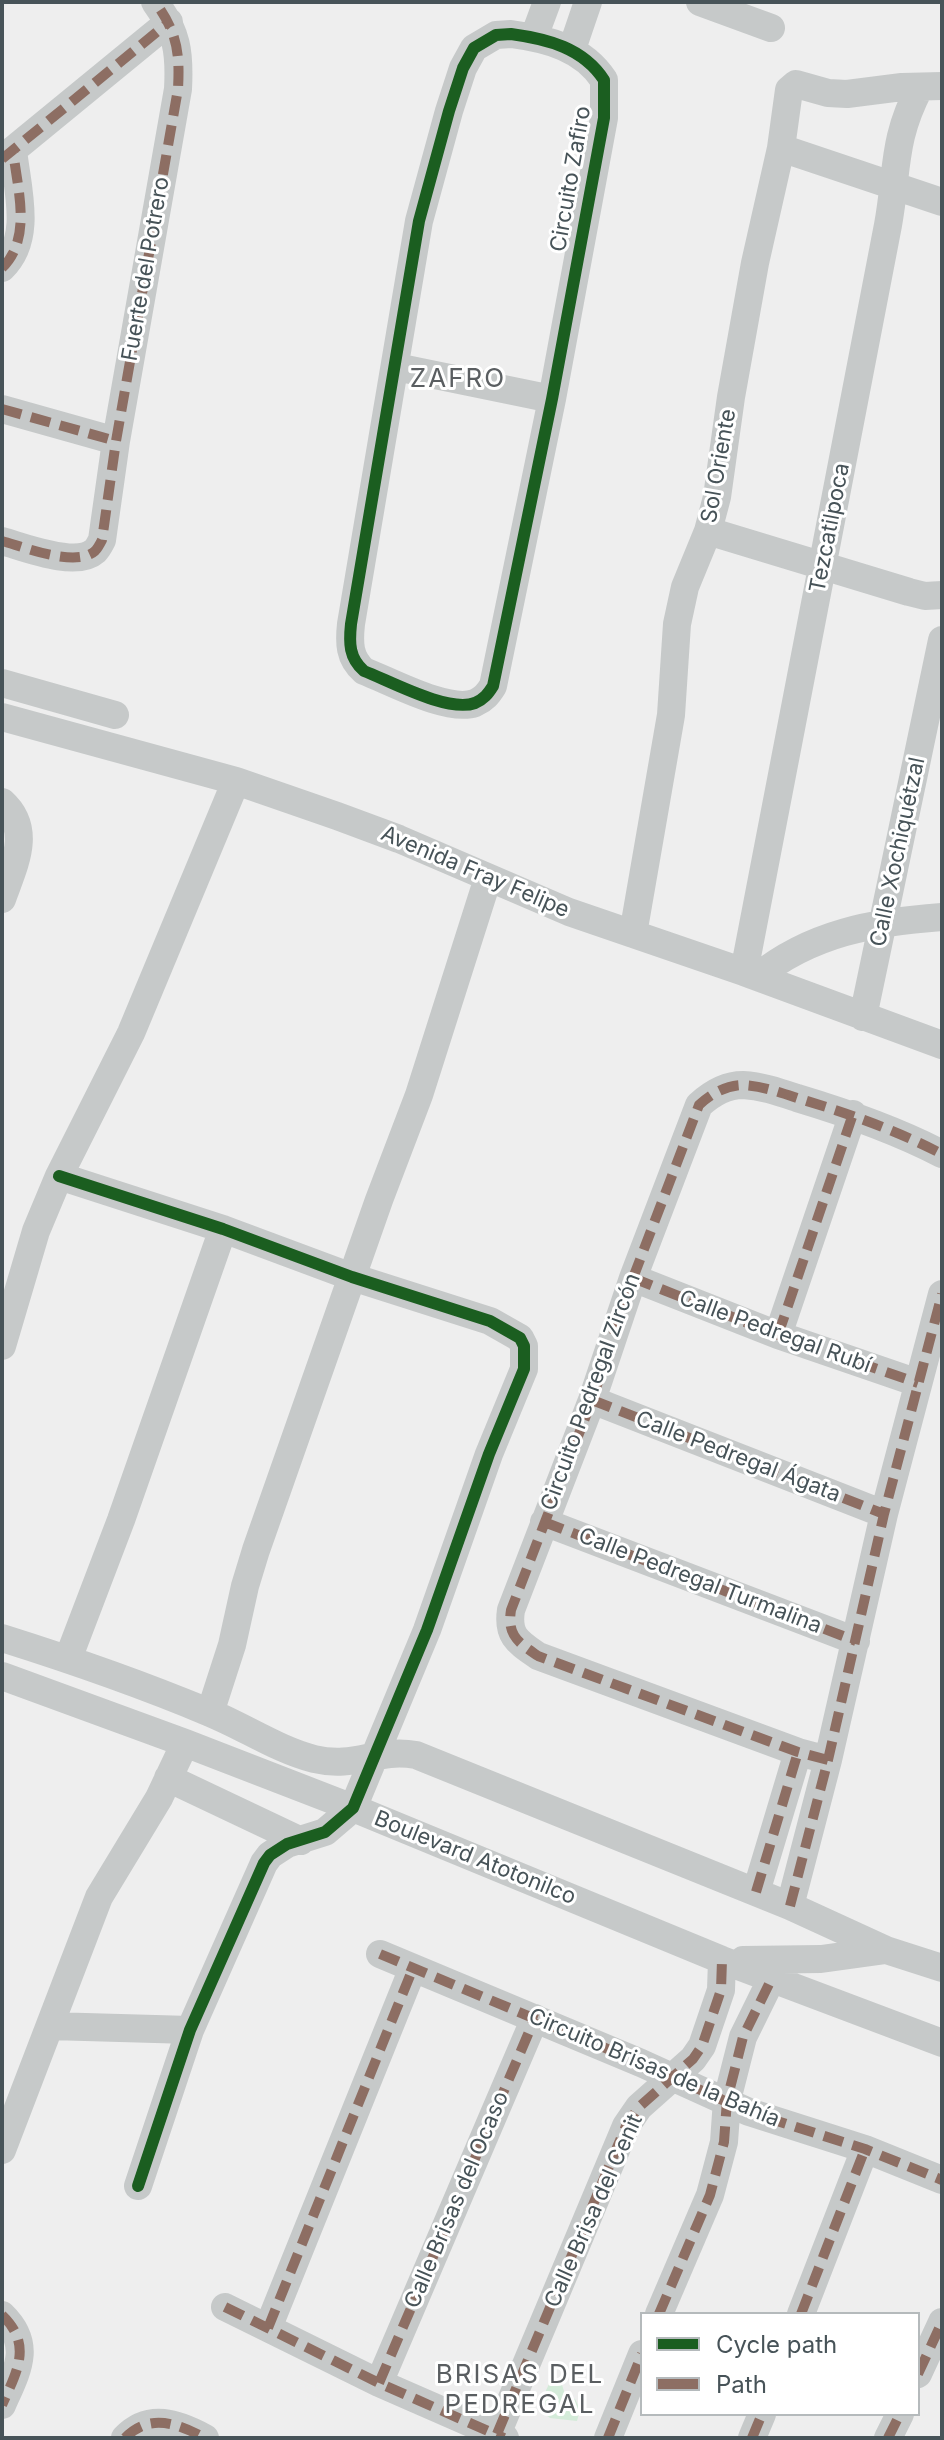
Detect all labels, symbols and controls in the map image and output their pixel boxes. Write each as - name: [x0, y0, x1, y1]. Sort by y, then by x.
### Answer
- street label: Circuito Zafiro: [545, 104, 597, 254]
- street label: Fuerte del Potrero: [117, 175, 175, 363]
- district label: ZAFRO: [410, 363, 506, 395]
- street label: Sol Oriente: [696, 407, 742, 525]
- street label: Tezcatilpoca: [804, 461, 856, 595]
- street label: Calle Xochiquétzal: [865, 755, 931, 949]
- street label: Avenida Fray Felipe: [377, 820, 573, 924]
- street label: Circuito Pedregal Zircón: [536, 1270, 646, 1514]
- street label: Calle Pedregal Rubí: [675, 1285, 875, 1379]
- street label: Calle Pedregal Ágata: [632, 1406, 844, 1508]
- street label: Calle Pedregal Turmalina: [575, 1522, 825, 1640]
- street label: Boulevard Atotonilco: [370, 1805, 580, 1911]
- street label: Circuito Brisas de la Bahía: [524, 2003, 784, 2133]
- street label: Calle Brisas del Ocaso: [399, 2088, 515, 2312]
- street label: Calle Brisa del Cenit: [539, 2110, 649, 2312]
- legend: [640, 2312, 920, 2416]
- text: Cycle path: [716, 2330, 837, 2359]
- district label: BRISAS DEL PEDREGAL: [436, 2359, 604, 2420]
- text: Path: [716, 2370, 767, 2399]

